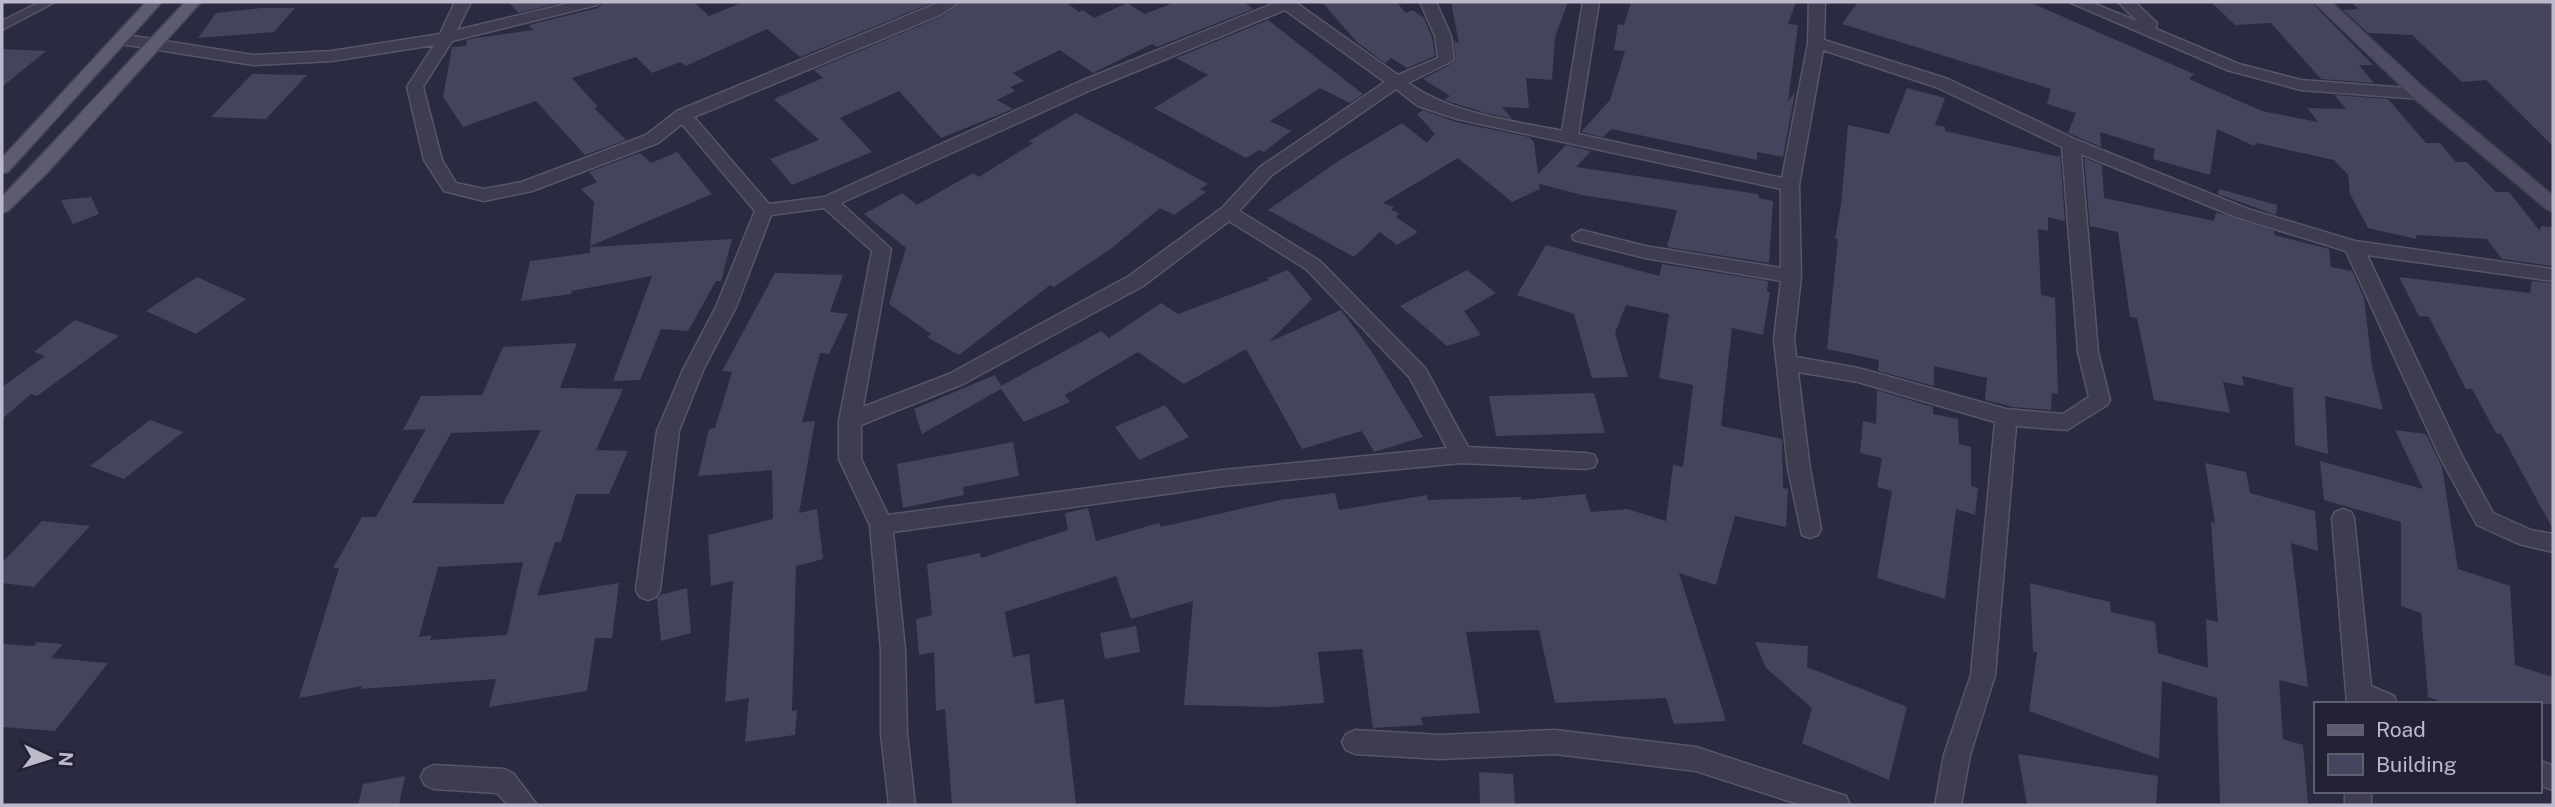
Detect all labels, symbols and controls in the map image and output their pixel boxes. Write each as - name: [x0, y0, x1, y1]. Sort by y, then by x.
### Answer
- legend: [2314, 702, 2541, 793]
- text: Road: [2376, 717, 2426, 742]
- north arrow: [14, 723, 84, 793]
- text: N: [54, 751, 77, 767]
- text: Building: [2376, 752, 2457, 777]

